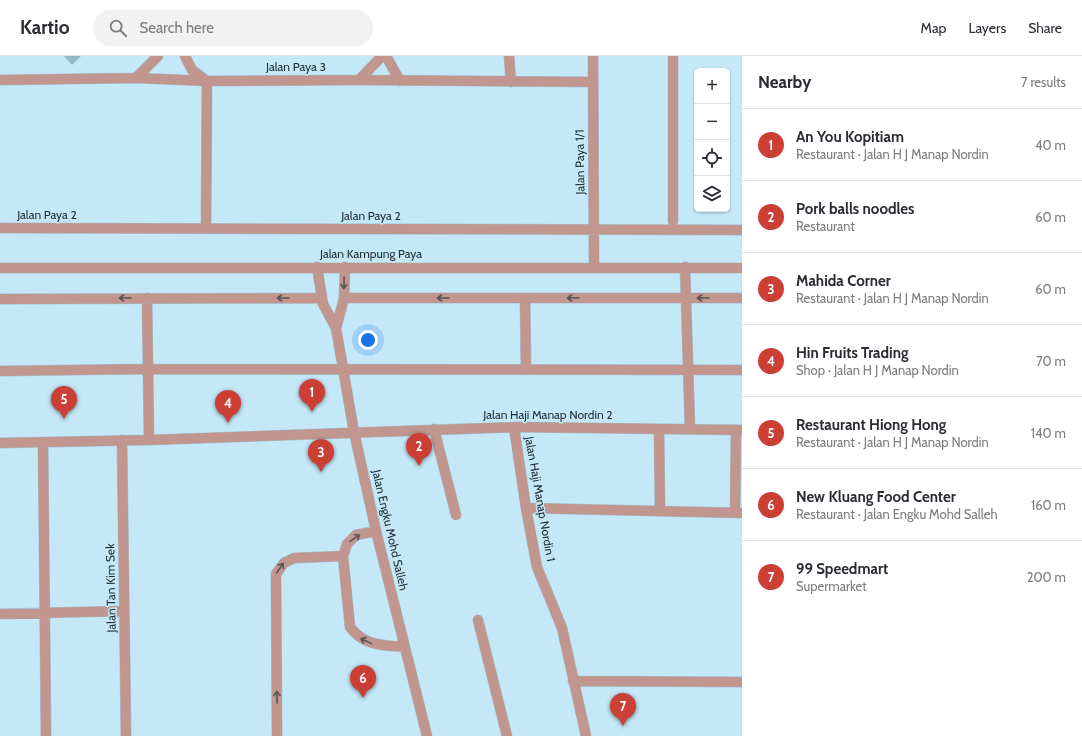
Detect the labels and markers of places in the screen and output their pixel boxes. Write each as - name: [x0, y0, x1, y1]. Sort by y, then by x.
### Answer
- pin: 1: [299, 379, 325, 412]
- pin: 5: [51, 386, 77, 419]
- pin: 4: [215, 390, 241, 423]
- pin: 2: [406, 433, 432, 466]
- pin: 3: [308, 439, 334, 472]
- pin: 6: [350, 665, 376, 698]
- pin: 7: [610, 693, 636, 726]

